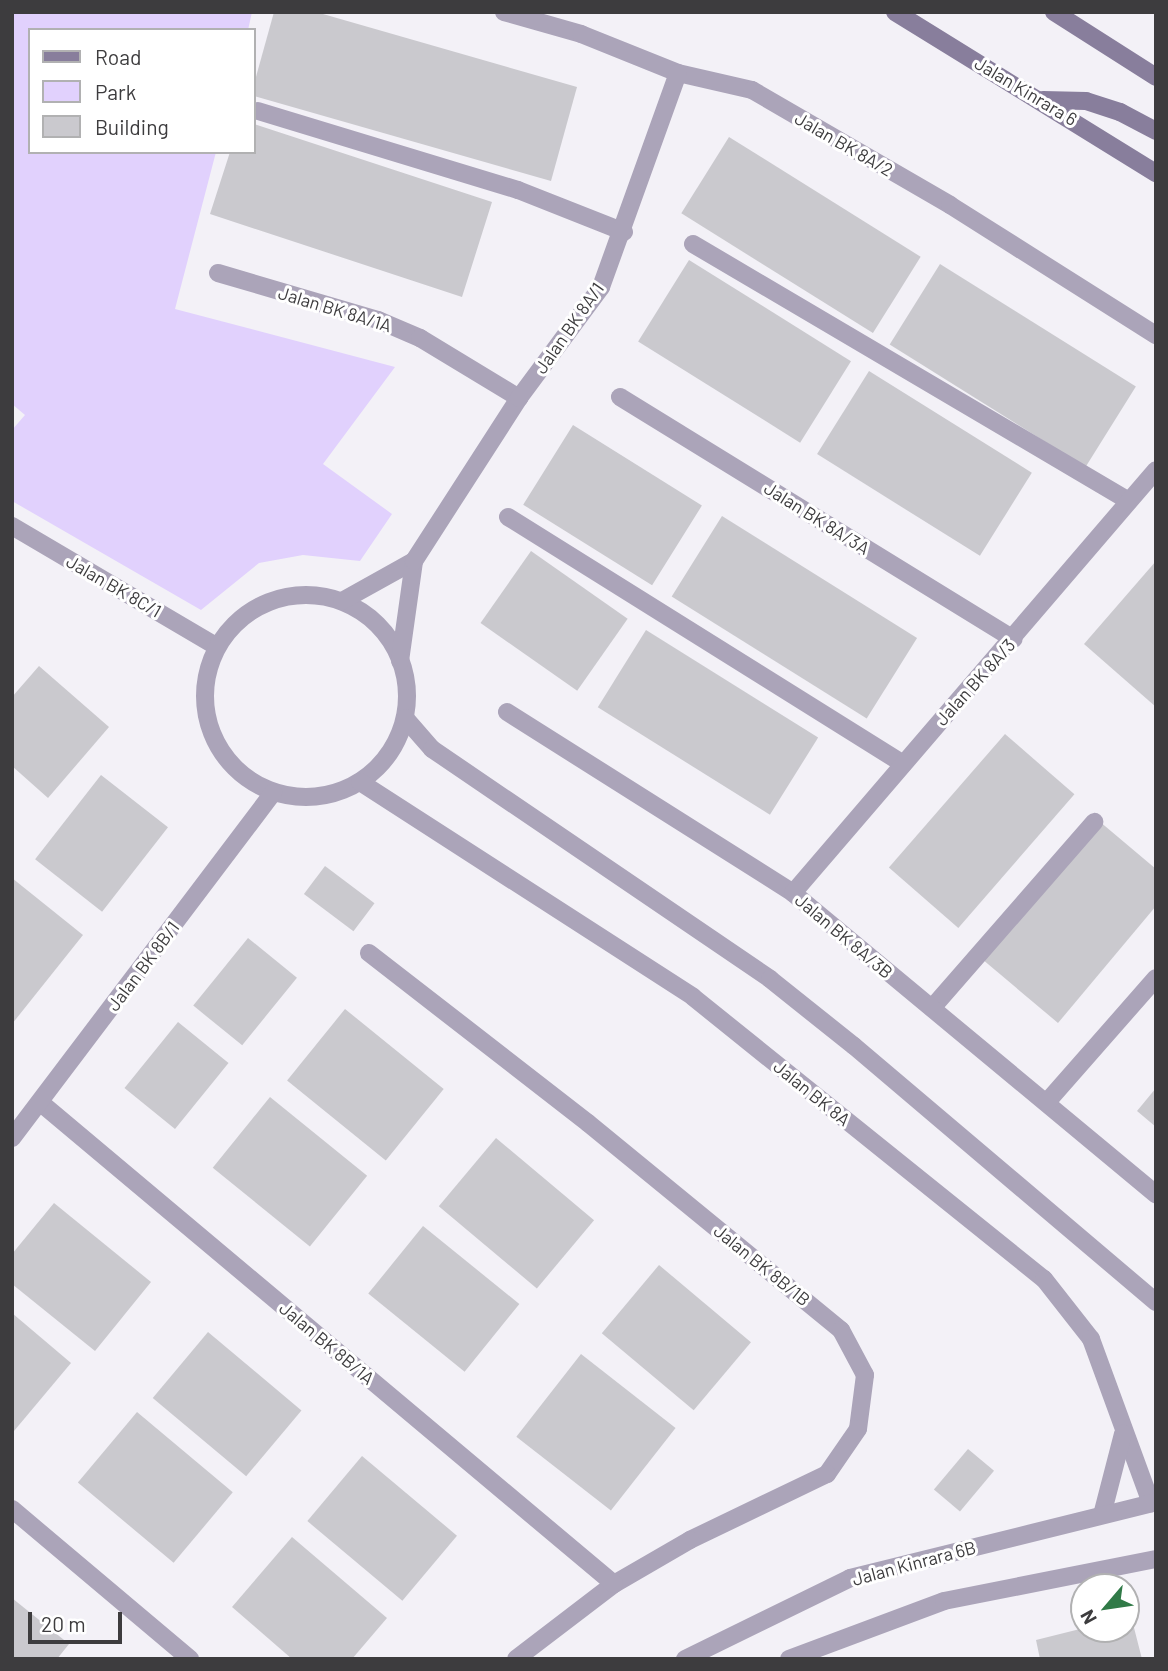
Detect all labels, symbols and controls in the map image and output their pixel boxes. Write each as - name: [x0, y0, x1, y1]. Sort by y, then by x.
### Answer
- legend: [28, 28, 256, 154]
- text: Road: [95, 44, 141, 69]
- street label: Jalan Kinrara 6: [971, 52, 1081, 130]
- text: Park: [95, 79, 136, 104]
- street label: Jalan BK 8A/2: [791, 107, 897, 181]
- text: Building: [95, 114, 169, 139]
- street label: Jalan BK 8A/1: [530, 278, 608, 378]
- street label: Jalan BK 8A/1A: [276, 282, 394, 336]
- street label: Jalan BK 8A/3A: [760, 477, 874, 559]
- street label: Jalan BK 8C/1: [63, 550, 165, 622]
- street label: Jalan BK 8A/3: [930, 634, 1020, 730]
- street label: Jalan BK 8A/3B: [791, 889, 897, 983]
- street label: Jalan BK 8B/1: [102, 917, 184, 1015]
- street label: Jalan BK 8A: [769, 1056, 855, 1130]
- street label: Jalan BK 8B/1B: [710, 1220, 814, 1310]
- street label: Jalan BK 8B/1A: [275, 1297, 379, 1389]
- street label: Jalan Kinrara 6B: [850, 1536, 978, 1590]
- north arrow: [1070, 1573, 1140, 1643]
- scale bar: [32, 1598, 126, 1642]
- text: N: [1075, 1606, 1101, 1629]
- text: 20 m: [41, 1611, 86, 1636]

